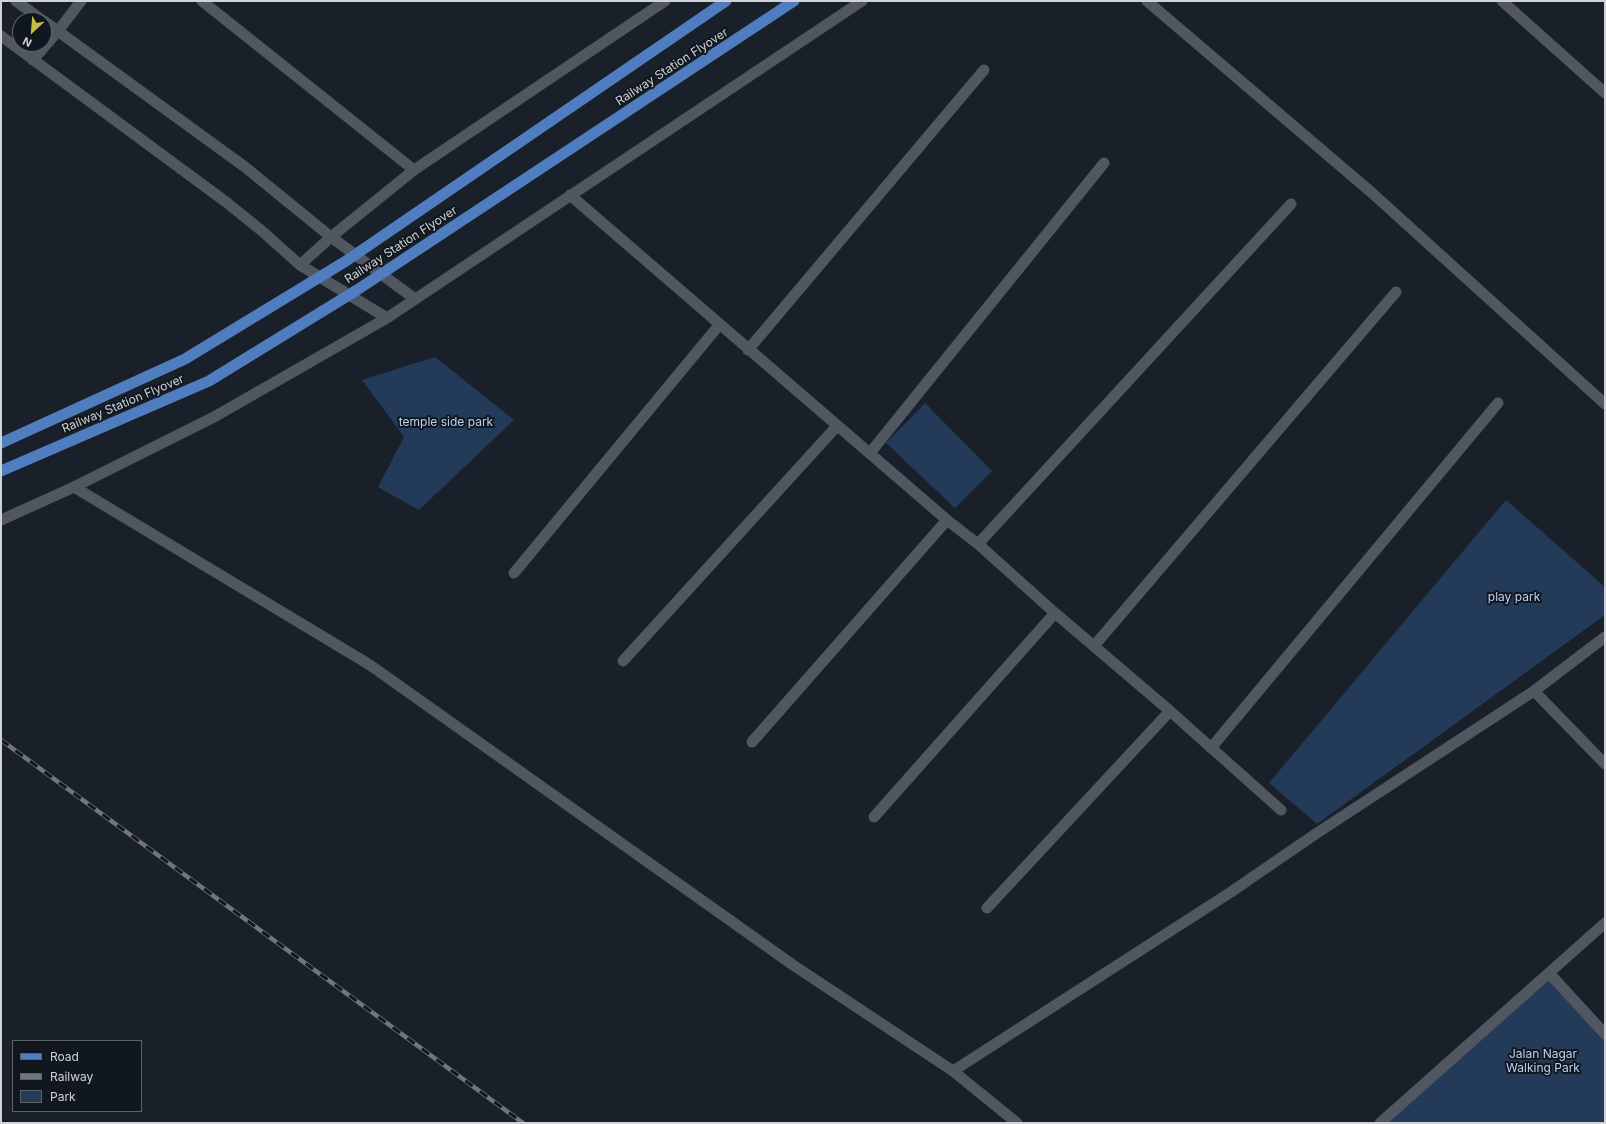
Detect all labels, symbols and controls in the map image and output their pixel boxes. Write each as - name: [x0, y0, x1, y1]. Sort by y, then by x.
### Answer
- north arrow: [12, 12, 52, 52]
- street label: Railway Station Flyover: [613, 25, 731, 109]
- text: N: [20, 34, 34, 50]
- street label: Railway Station Flyover: [342, 203, 460, 287]
- street label: Railway Station Flyover: [60, 372, 186, 436]
- park label: temple side park: [399, 415, 493, 429]
- park label: play park: [1488, 590, 1540, 604]
- legend: [12, 1040, 142, 1112]
- park label: Jalan Nagar Walking Park: [1506, 1047, 1580, 1075]
- text: Road: [50, 1049, 79, 1064]
- text: Railway: [50, 1069, 93, 1084]
- text: Park: [50, 1089, 76, 1104]

